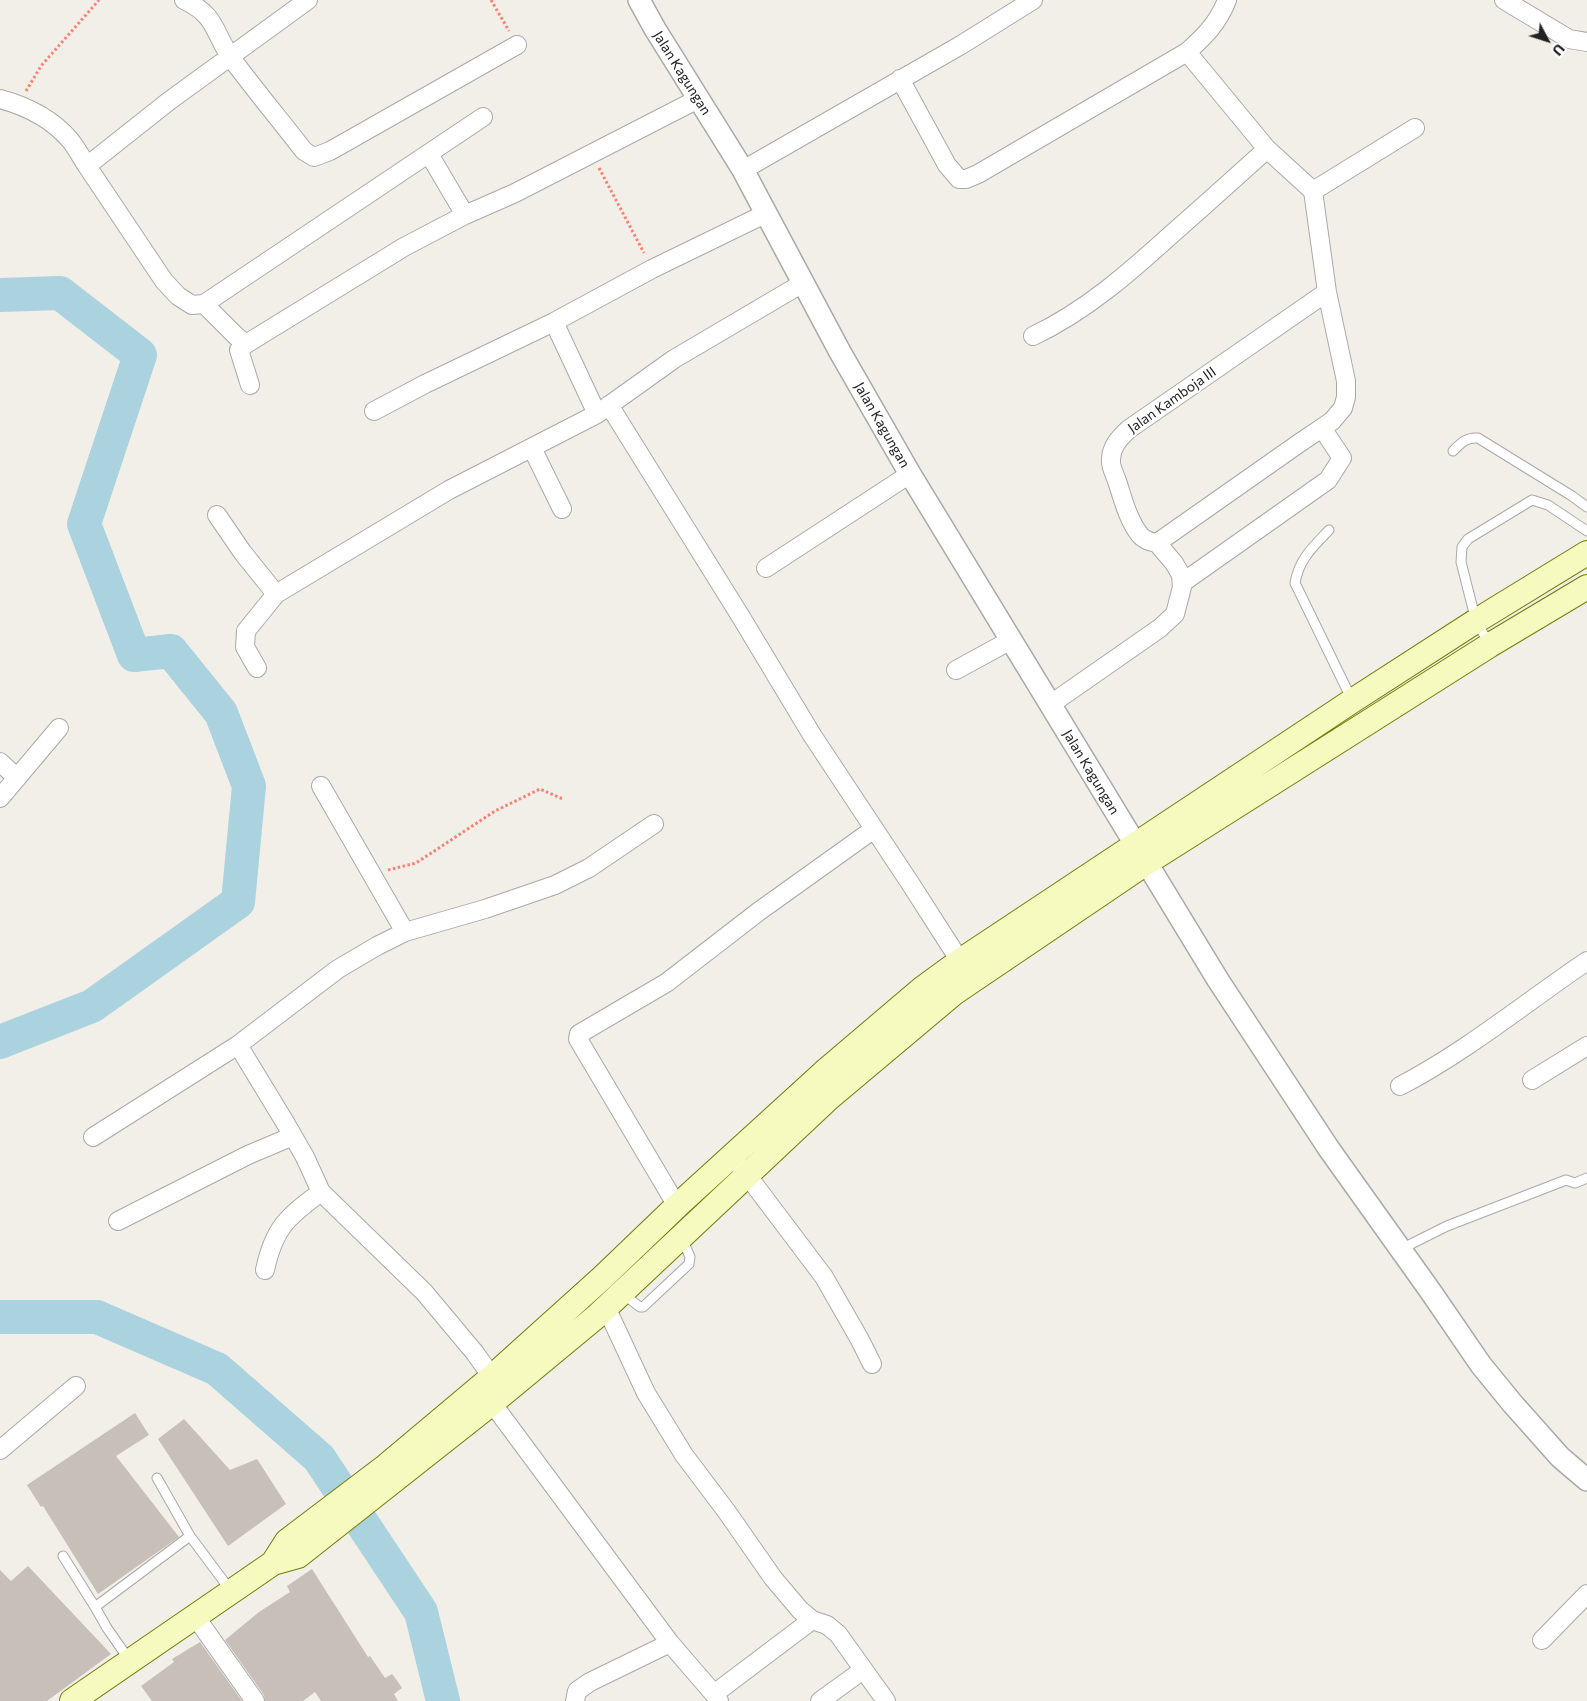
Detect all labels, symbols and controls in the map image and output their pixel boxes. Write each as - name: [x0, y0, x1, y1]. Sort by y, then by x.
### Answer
- north arrow: [1522, 15, 1572, 65]
- street label: Jalan Kagungan: [649, 28, 715, 118]
- text: U: [1549, 41, 1569, 59]
- street label: Jalan Kamboja III: [1125, 363, 1219, 437]
- street label: Jalan Kagungan: [851, 379, 913, 471]
- street label: Jalan Kagungan: [1059, 727, 1123, 817]

